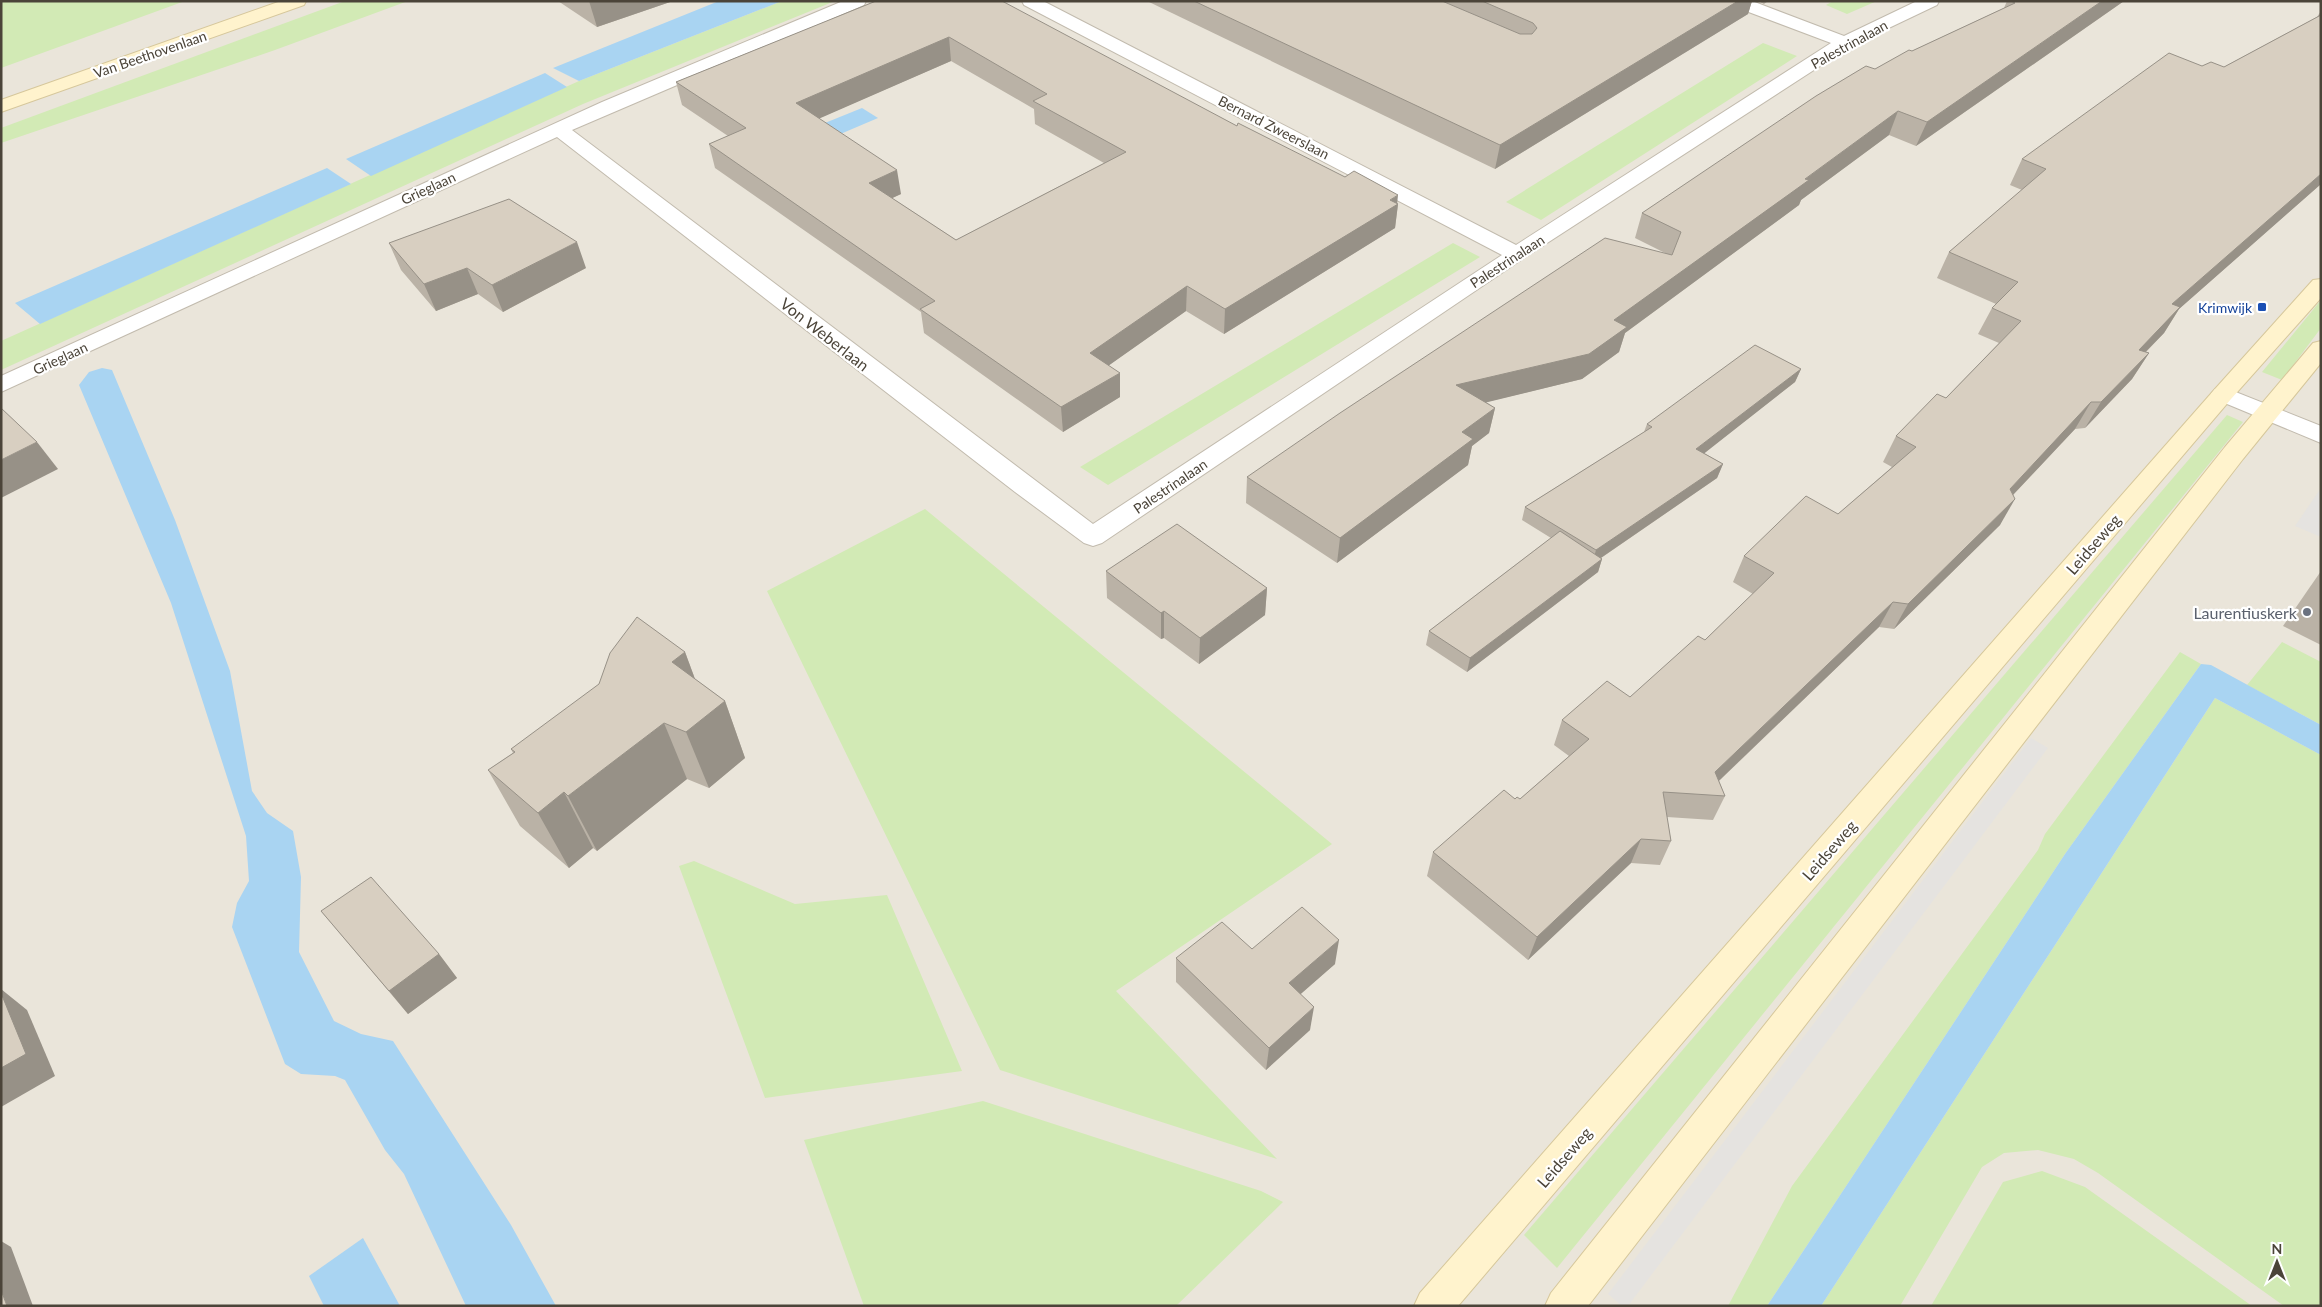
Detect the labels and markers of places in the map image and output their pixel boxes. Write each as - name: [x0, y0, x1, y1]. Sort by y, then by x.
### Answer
- place label: Krimwijk: [2198, 299, 2253, 316]
- marker: Krimwijk: [2256, 301, 2268, 313]
- place label: Laurentiuskerk: [2193, 603, 2298, 622]
- marker: Laurentiuskerk: [2301, 606, 2313, 618]

